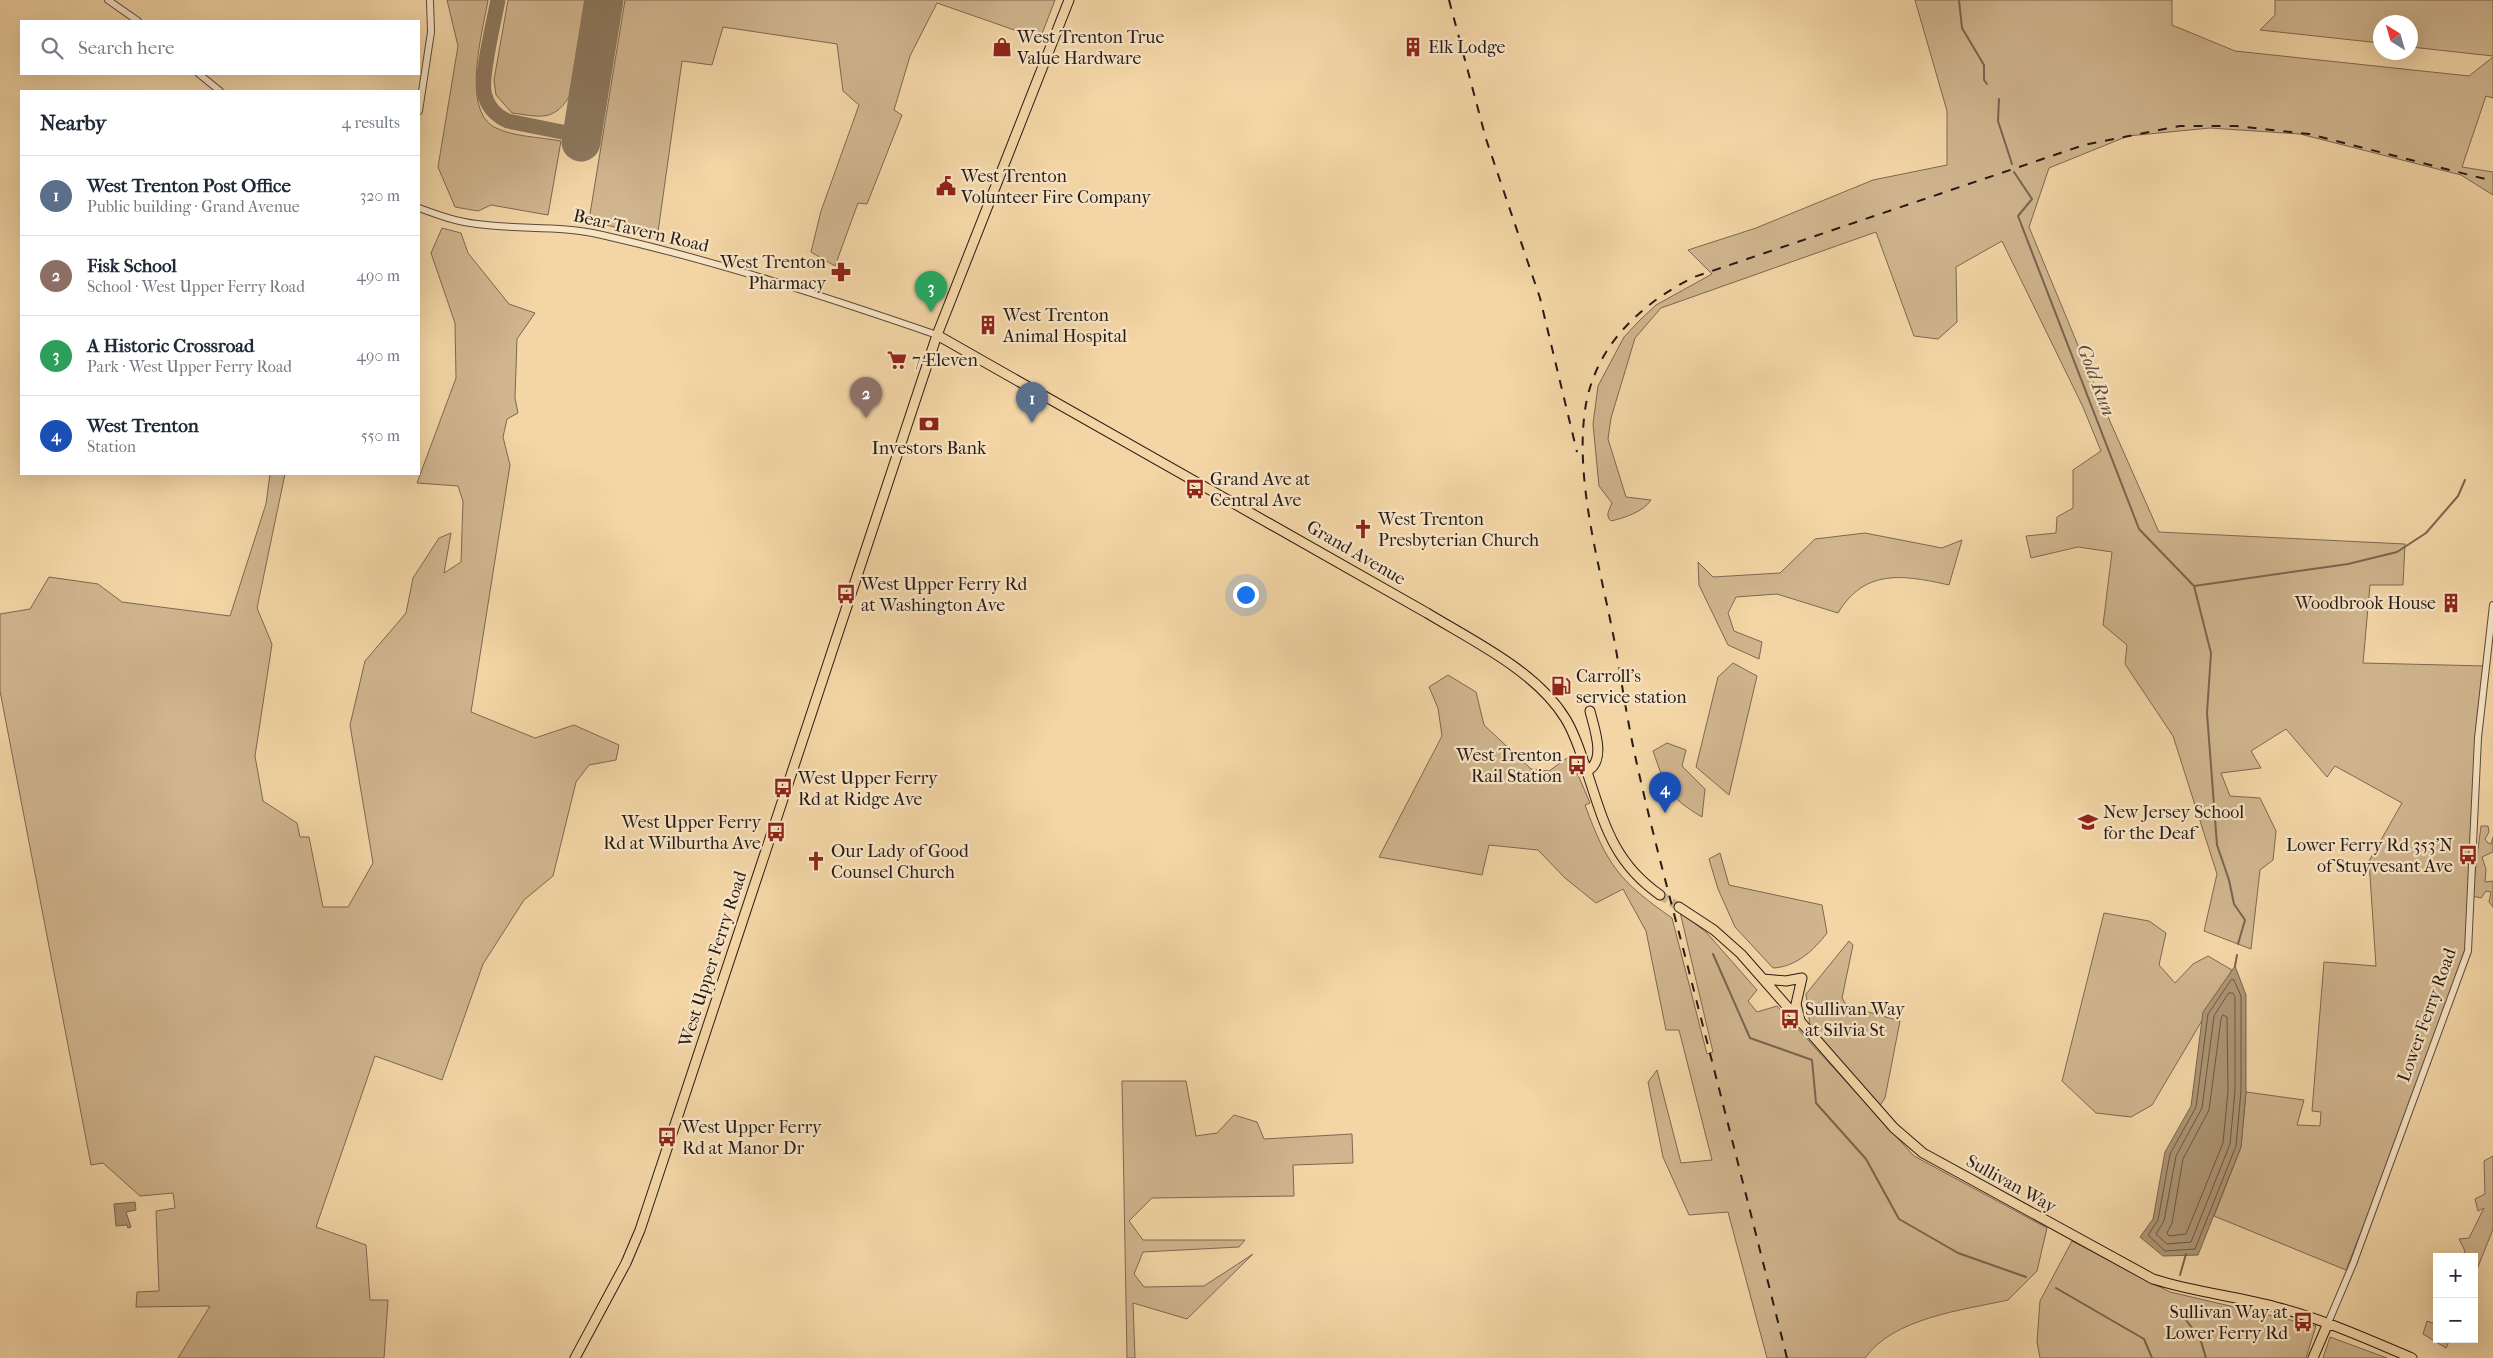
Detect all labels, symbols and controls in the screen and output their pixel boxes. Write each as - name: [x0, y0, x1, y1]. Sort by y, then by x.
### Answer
- north arrow: [2373, 15, 2418, 60]
- search box: [20, 20, 420, 75]
- place label: West Trenton True Value Hardware: [1016, 27, 1164, 69]
- icon: search: [38, 34, 66, 62]
- shop icon: West Trenton True Value Hardware: [991, 36, 1013, 58]
- building icon: Elk Lodge: [1402, 36, 1424, 58]
- text: Search here: [78, 37, 174, 59]
- place label: Elk Lodge: [1428, 37, 1506, 58]
- text: Nearby: [40, 111, 106, 135]
- text: 4 results: [342, 113, 400, 132]
- place label: West Trenton Volunteer Fire Company: [960, 166, 1152, 208]
- text: West Trenton Post Office: [87, 175, 291, 197]
- public building icon: West Trenton Volunteer Fire Company: [935, 175, 957, 197]
- text: 1: [53, 186, 59, 205]
- text: 320 m: [360, 186, 400, 205]
- text: Public building · Grand Avenue: [87, 197, 300, 216]
- street label: Bear Tavern Road: [571, 205, 711, 257]
- place label: West Trenton Pharmacy: [719, 252, 827, 294]
- text: Fisk School: [87, 255, 177, 277]
- pharmacy icon: West Trenton Pharmacy: [830, 261, 852, 283]
- text: 2: [52, 266, 60, 285]
- text: 490 m: [357, 266, 400, 285]
- pin: 3: [915, 271, 947, 312]
- text: School · West Upper Ferry Road: [87, 277, 305, 296]
- place label: West Trenton Animal Hospital: [1002, 305, 1127, 347]
- building icon: West Trenton Animal Hospital: [977, 314, 999, 336]
- text: A Historic Crossroad: [87, 335, 254, 357]
- water label: Gold Run: [2072, 341, 2120, 419]
- text: 3: [53, 346, 59, 365]
- text: 490 m: [357, 346, 400, 365]
- supermarket icon: 7-Eleven: [886, 349, 908, 371]
- place label: 7-Eleven: [912, 350, 978, 371]
- text: Park · West Upper Ferry Road: [87, 357, 292, 376]
- pin: 2: [850, 377, 882, 418]
- pin: 1: [1016, 382, 1048, 423]
- bank icon: Investors Bank: [918, 413, 940, 435]
- text: West Trenton: [87, 415, 199, 437]
- text: 4: [51, 426, 61, 445]
- text: 550 m: [361, 426, 400, 445]
- text: Station: [87, 437, 136, 456]
- place label: Investors Bank: [872, 438, 987, 459]
- place label: Grand Ave at Central Ave: [1210, 469, 1311, 511]
- bus stop icon: Grand Ave at Central Ave: [1184, 478, 1206, 500]
- place label: West Trenton Presbyterian Church: [1377, 509, 1539, 551]
- street label: Grand Avenue: [1303, 516, 1409, 590]
- church icon: West Trenton Presbyterian Church: [1352, 518, 1374, 540]
- place label: West Upper Ferry Rd at Washington Ave: [860, 574, 1027, 616]
- your location: [1233, 582, 1259, 608]
- bus stop icon: West Upper Ferry Rd at Washington Ave: [835, 583, 857, 605]
- building icon: Woodbrook House: [2440, 592, 2462, 614]
- place label: Woodbrook House: [2294, 593, 2436, 614]
- place label: Carroll's service station: [1576, 666, 1687, 708]
- fuel station icon: Carroll's service station: [1550, 675, 1572, 697]
- place label: West Trenton Rail Station: [1455, 745, 1563, 787]
- bus stop icon: West Trenton Rail Station: [1566, 754, 1588, 776]
- place label: West Upper Ferry Rd at Ridge Ave: [797, 768, 939, 810]
- pin: 4: [1649, 772, 1681, 813]
- bus stop icon: West Upper Ferry Rd at Ridge Ave: [772, 777, 794, 799]
- place label: New Jersey School for the Deaf: [2103, 802, 2244, 844]
- school or university icon: New Jersey School for the Deaf: [2077, 811, 2099, 833]
- place label: West Upper Ferry Rd at Wilburtha Ave: [603, 812, 762, 854]
- bus stop icon: West Upper Ferry Rd at Wilburtha Ave: [765, 821, 787, 843]
- place label: Lower Ferry Rd 353'N of Stuyvesant Ave: [2286, 835, 2453, 877]
- place label: Our Lady of Good Counsel Church: [831, 841, 969, 883]
- bus stop icon: Lower Ferry Rd 353'N of Stuyvesant Ave: [2457, 844, 2479, 866]
- church icon: Our Lady of Good Counsel Church: [805, 850, 827, 872]
- street label: West Upper Ferry Road: [674, 868, 751, 1050]
- street label: Lower Ferry Road: [2393, 945, 2461, 1085]
- place label: Sullivan Way at Silvia St: [1805, 999, 1906, 1041]
- bus stop icon: Sullivan Way at Silvia St: [1779, 1008, 1801, 1030]
- place label: West Upper Ferry Rd at Manor Dr: [681, 1117, 823, 1159]
- bus stop icon: West Upper Ferry Rd at Manor Dr: [656, 1126, 678, 1148]
- street label: Sullivan Way: [1962, 1151, 2061, 1218]
- map controls: [2433, 1253, 2478, 1343]
- button: +: [2433, 1253, 2478, 1298]
- button: −: [2433, 1298, 2478, 1343]
- place label: Sullivan Way at Lower Ferry Rd: [2165, 1302, 2289, 1344]
- bus stop icon: Sullivan Way at Lower Ferry Rd: [2292, 1311, 2314, 1333]

